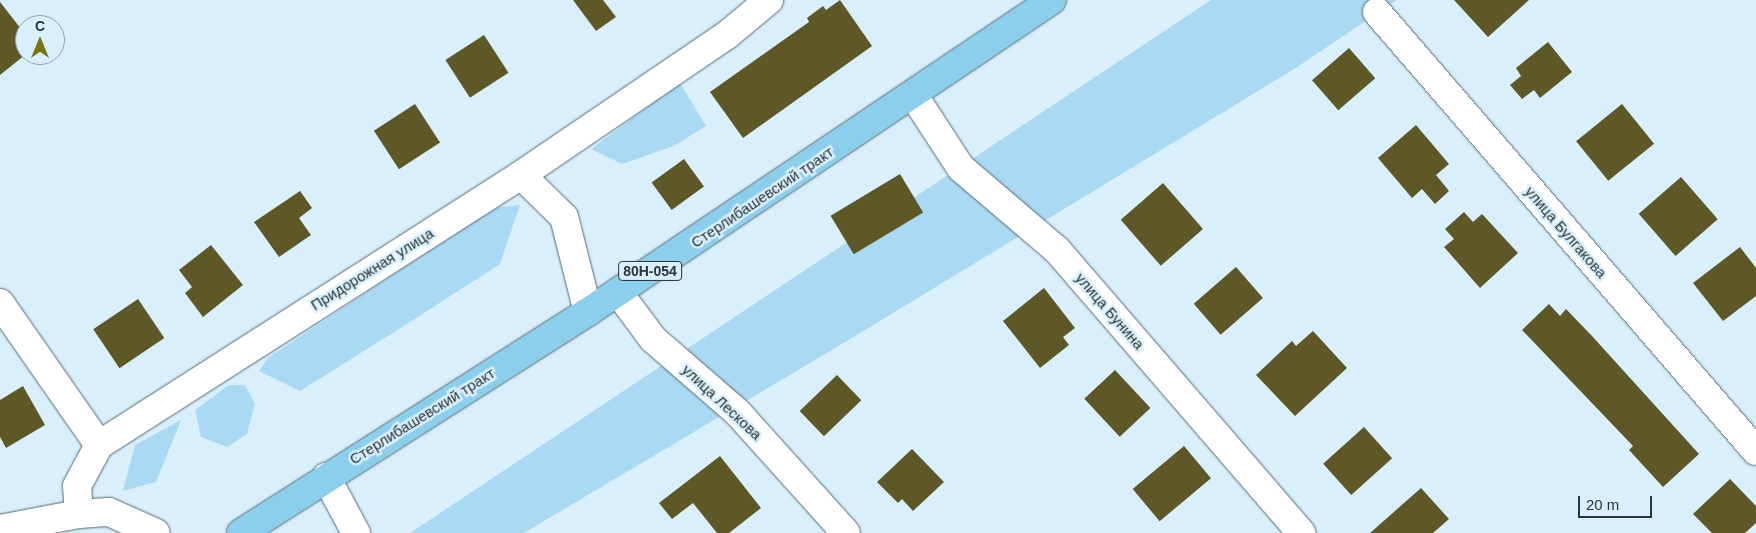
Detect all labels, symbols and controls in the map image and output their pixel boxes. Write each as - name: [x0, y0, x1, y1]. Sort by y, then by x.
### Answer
- north arrow: [15, 15, 65, 65]
- text: С: [35, 18, 45, 34]
- street label: Стерлибашевский тракт: [687, 143, 837, 251]
- street label: улица Булгакова: [1521, 182, 1611, 282]
- street label: Придорожная улица: [307, 224, 437, 314]
- road number: 80Н-054: [618, 260, 682, 282]
- street label: улица Бунина: [1072, 269, 1148, 353]
- street label: улица Лескова: [678, 361, 766, 443]
- street label: Стерлибашевский тракт: [346, 364, 498, 468]
- scale bar: [1581, 486, 1655, 518]
- text: 20 m: [1586, 496, 1619, 513]

